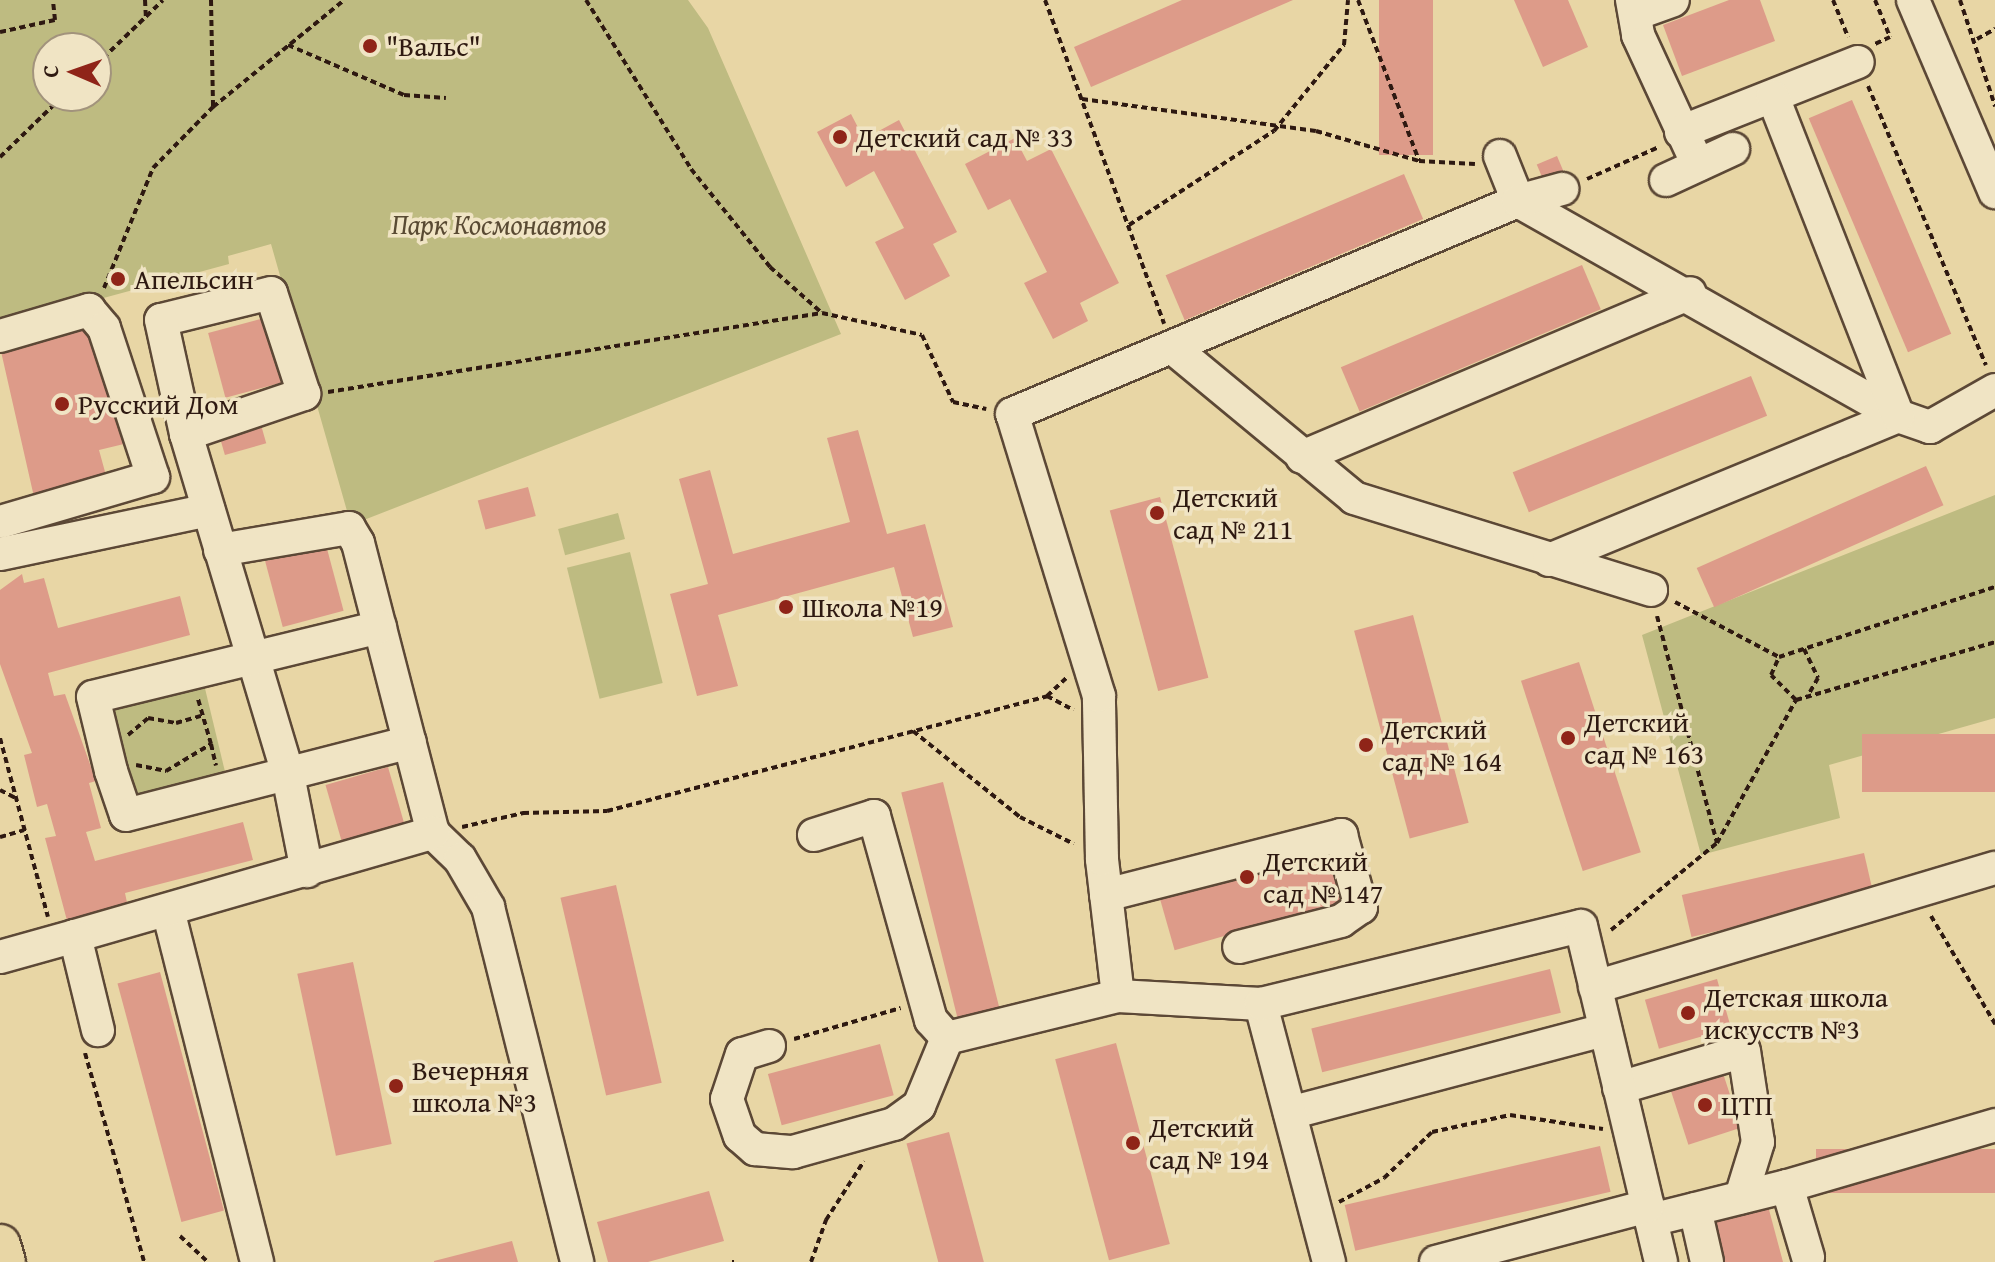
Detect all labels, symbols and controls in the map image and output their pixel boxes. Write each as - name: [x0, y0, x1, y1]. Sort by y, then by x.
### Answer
- place label: "Вальс": [386, 29, 481, 63]
- north arrow: [32, 32, 112, 112]
- marker: "Вальс": [361, 37, 379, 55]
- text: С: [34, 64, 66, 78]
- place label: Детский сад № 33: [856, 120, 1074, 154]
- marker: Детский сад № 33: [831, 128, 849, 146]
- park label: Парк Космонавтов: [391, 207, 607, 241]
- place label: Апельсин: [134, 262, 254, 296]
- marker: Апельсин: [109, 270, 127, 288]
- place label: Русский Дом: [78, 387, 238, 421]
- marker: Русский Дом: [53, 395, 71, 413]
- place label: Детский сад № 211: [1173, 480, 1293, 546]
- marker: Детский сад № 211: [1148, 504, 1166, 522]
- place label: Школа №19: [802, 590, 943, 624]
- marker: Школа №19: [777, 598, 795, 616]
- place label: Детский сад № 163: [1584, 705, 1704, 771]
- place label: Детский сад № 164: [1382, 712, 1502, 778]
- marker: Детский сад № 163: [1559, 729, 1577, 747]
- marker: Детский сад № 164: [1357, 736, 1375, 754]
- place label: Детский сад № 147: [1263, 844, 1383, 910]
- marker: Детский сад № 147: [1238, 868, 1256, 886]
- place label: Детская школа искусств №3: [1704, 980, 1888, 1046]
- marker: Детская школа искусств №3: [1679, 1004, 1697, 1022]
- place label: Вечерняя школа №3: [412, 1053, 537, 1119]
- marker: Вечерняя школа №3: [387, 1077, 405, 1095]
- place label: ЦТП: [1721, 1088, 1773, 1122]
- marker: ЦТП: [1696, 1096, 1714, 1114]
- place label: Детский сад № 194: [1149, 1110, 1269, 1176]
- marker: Детский сад № 194: [1124, 1134, 1142, 1152]

